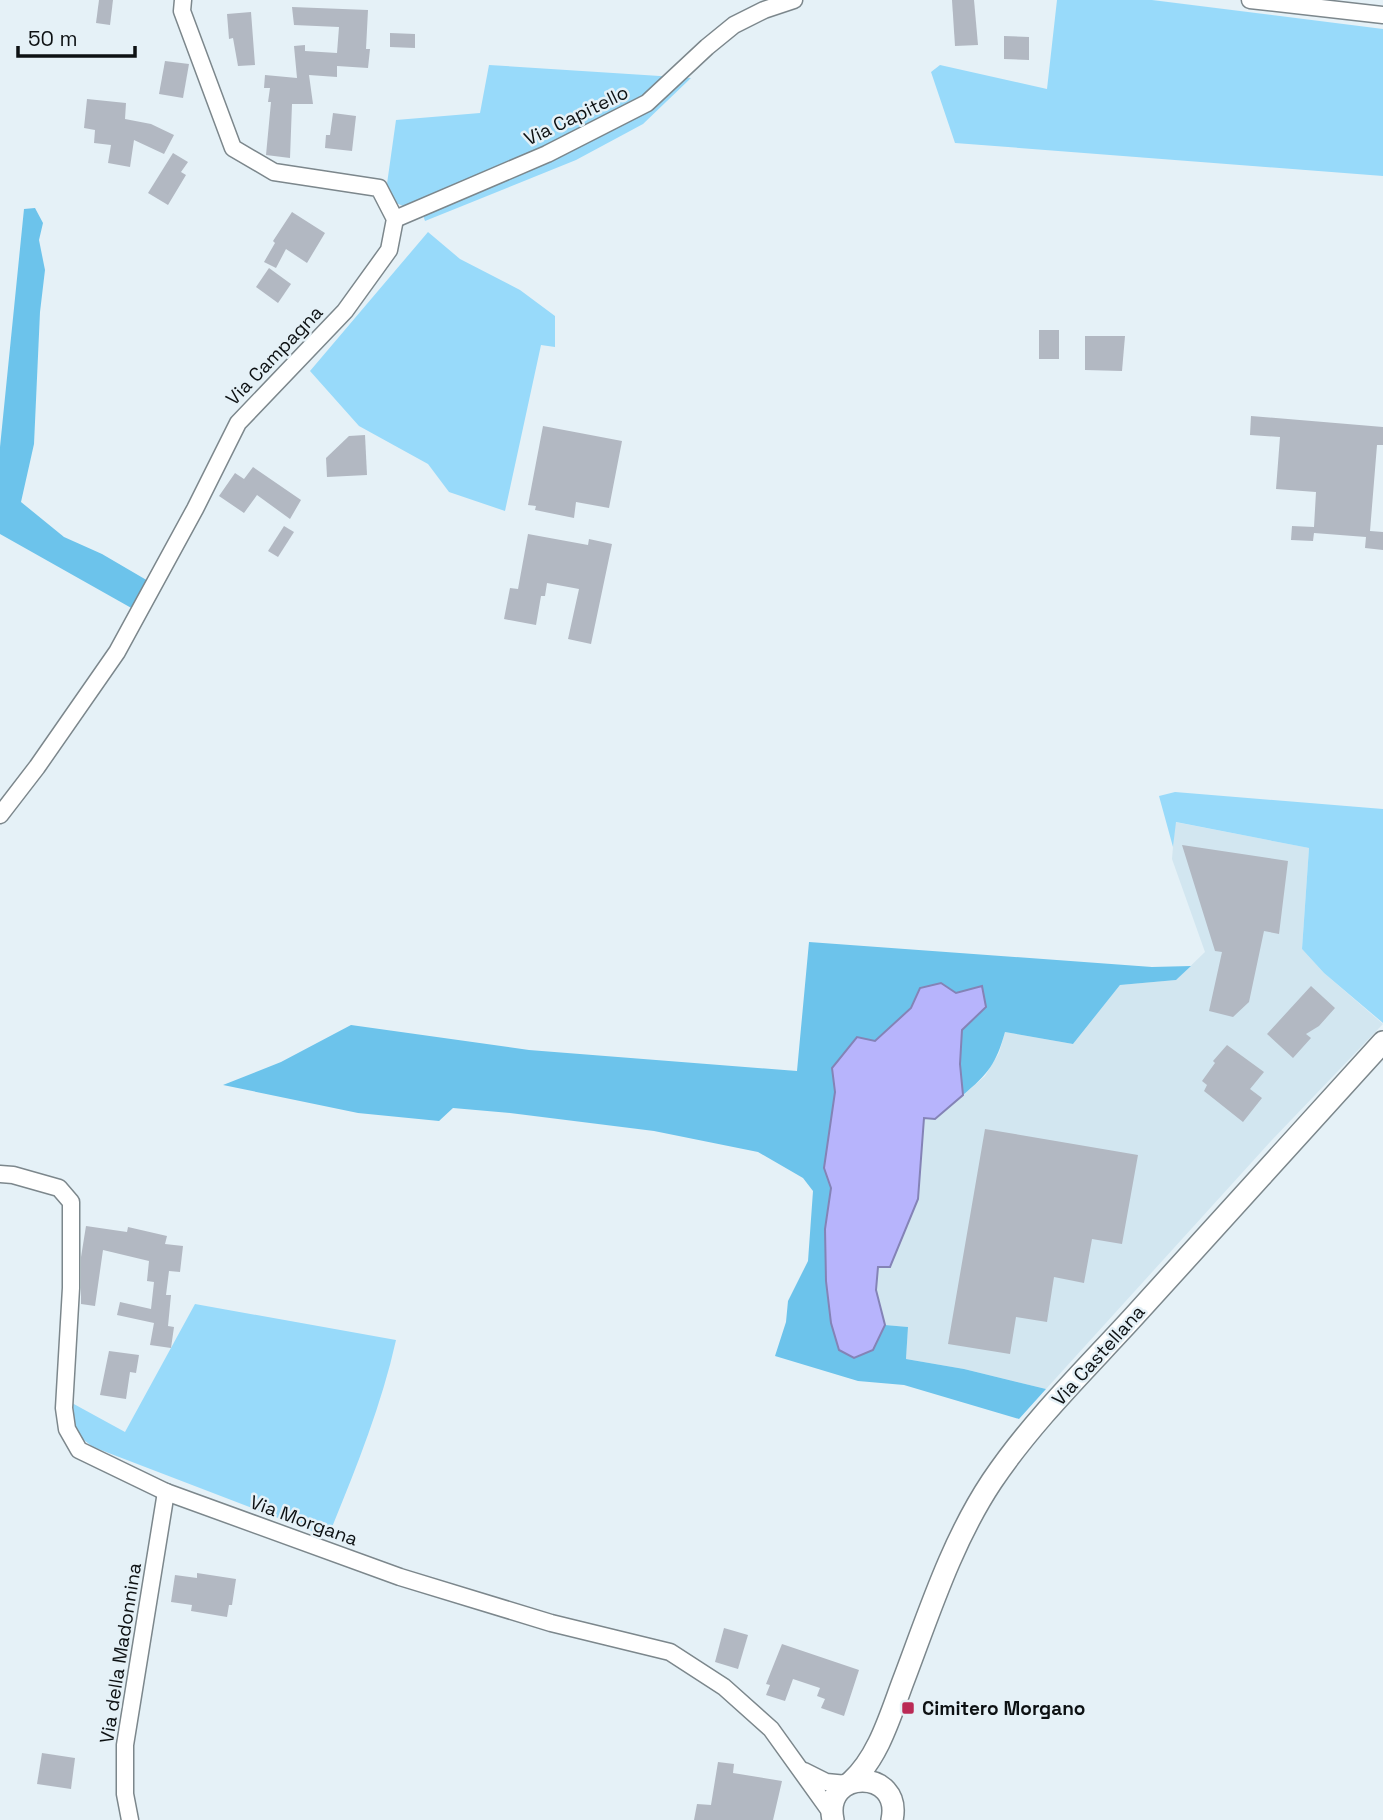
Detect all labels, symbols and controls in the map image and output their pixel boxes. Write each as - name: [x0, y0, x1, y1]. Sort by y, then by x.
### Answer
- scale bar: [18, 14, 135, 58]
- text: 50 m: [28, 25, 78, 52]
- street label: Via Capitello: [520, 79, 632, 151]
- street label: Via Campagna: [220, 300, 328, 411]
- street label: Via Castellana: [1046, 1300, 1150, 1411]
- street label: Via Morgana: [246, 1489, 361, 1552]
- street label: Via della Madonnina: [94, 1561, 147, 1745]
- place label: Cimitero Morgano: [922, 1696, 1086, 1721]
- marker: Cimitero Morgano: [900, 1700, 916, 1716]

